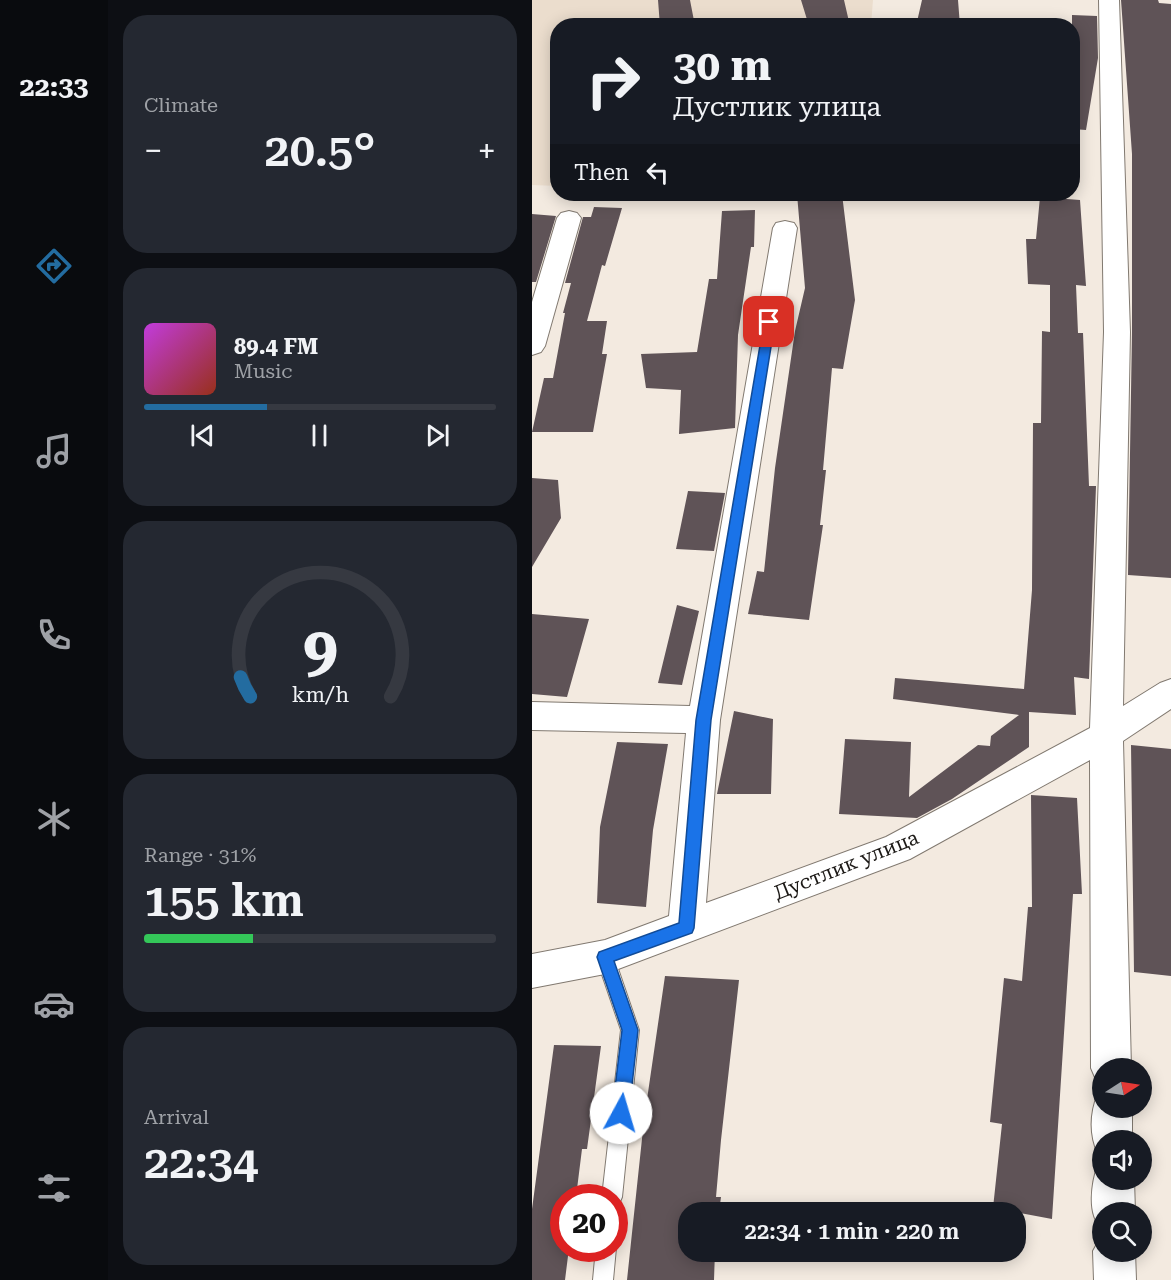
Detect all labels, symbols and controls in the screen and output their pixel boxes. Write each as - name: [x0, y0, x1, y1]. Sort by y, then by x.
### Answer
- text: 30 m: [673, 41, 771, 90]
- icon: right: [574, 42, 652, 120]
- text: 22:33: [20, 71, 88, 103]
- text: Дустлик улица: [673, 91, 881, 123]
- text: Climate: [144, 93, 218, 117]
- text: 20.5°: [264, 124, 376, 177]
- text: −: [144, 131, 162, 170]
- text: +: [478, 131, 496, 170]
- icon: left: [641, 156, 674, 189]
- text: Then: [574, 160, 629, 185]
- icon: directions: [33, 245, 75, 287]
- pin: [743, 296, 794, 347]
- icon: arrive: [752, 305, 785, 338]
- text: 89.4 FM: [234, 334, 318, 359]
- text: Music: [234, 359, 293, 383]
- icon: previous: [186, 419, 219, 452]
- icon: pause: [303, 419, 336, 452]
- icon: next: [421, 419, 454, 452]
- icon: music: [33, 430, 75, 472]
- text: 9: [303, 613, 337, 686]
- icon: phone: [33, 614, 75, 656]
- text: km/h: [291, 682, 349, 707]
- icon: climate: [33, 798, 75, 840]
- street label: Дустлик улица: [770, 825, 922, 905]
- text: Range · 31%: [144, 843, 256, 867]
- text: 155 km: [144, 874, 304, 927]
- icon: car: [33, 983, 75, 1025]
- north arrow: [1092, 1058, 1152, 1118]
- map controls: [1092, 1058, 1152, 1262]
- position arrow: [589, 1081, 653, 1145]
- text: Arrival: [144, 1105, 209, 1129]
- button: sound: [1092, 1130, 1152, 1190]
- text: 22:34: [144, 1136, 258, 1189]
- icon: filters: [33, 1167, 75, 1209]
- speed limit sign: 20: [550, 1184, 628, 1262]
- button: search: [1092, 1202, 1152, 1262]
- text: 22:34 · 1 min · 220 m: [745, 1219, 959, 1244]

